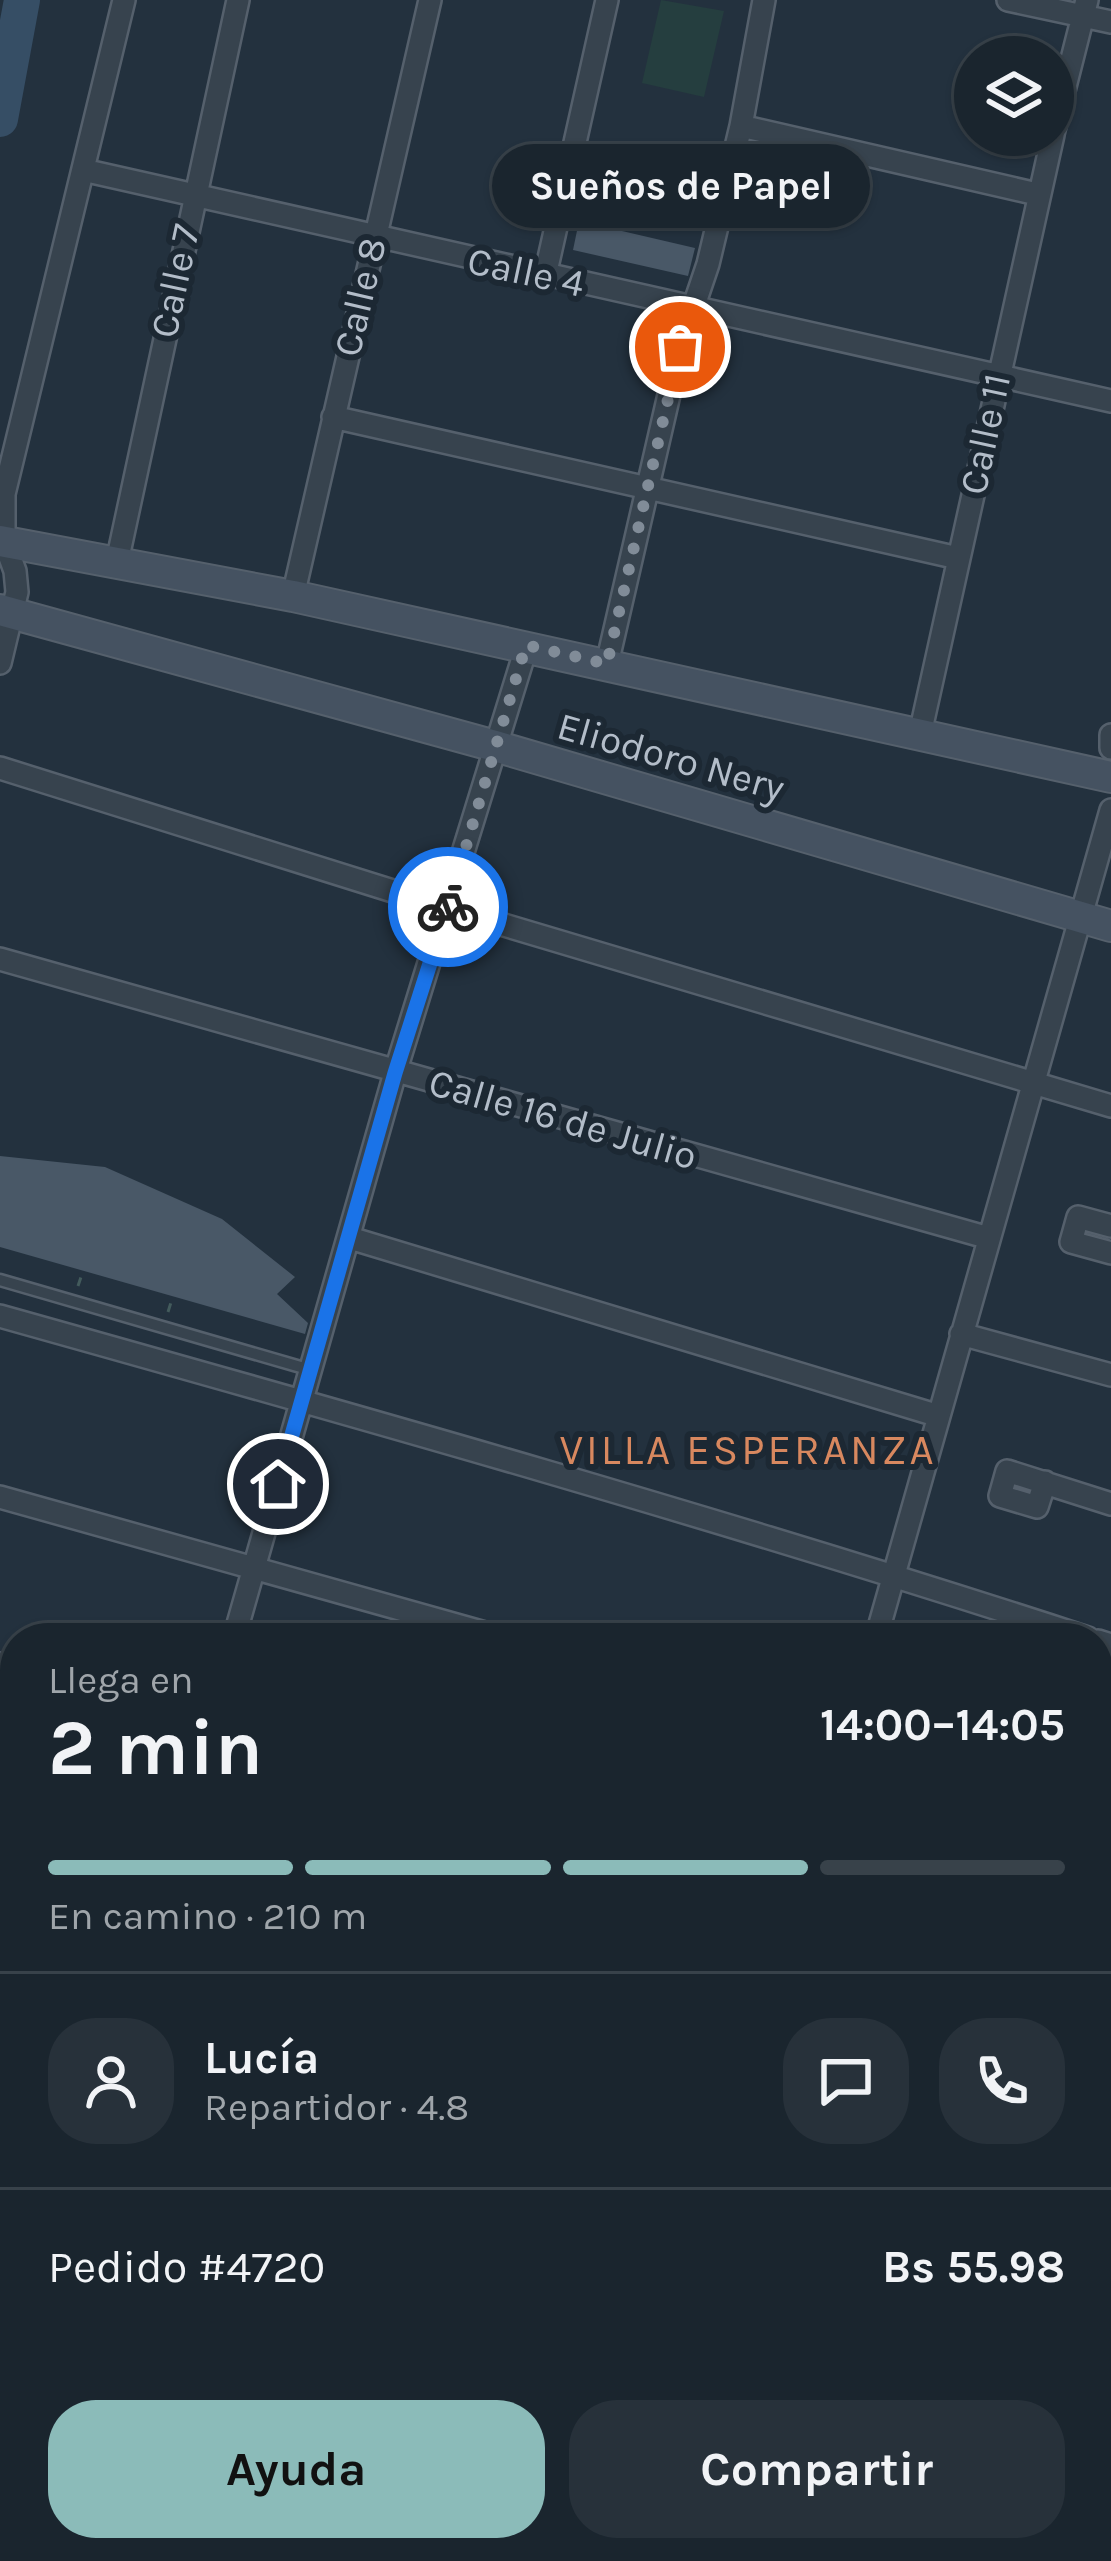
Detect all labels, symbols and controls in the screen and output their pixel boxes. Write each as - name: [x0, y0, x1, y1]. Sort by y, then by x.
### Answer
- map controls: [954, 36, 1074, 156]
- button: layers: [954, 36, 1074, 156]
- callout: Sueños de Papel: [491, 143, 869, 227]
- text: Sueños de Papel: [529, 163, 833, 209]
- street label: Calle 7: [141, 220, 209, 342]
- street label: Calle 8: [324, 233, 396, 361]
- street label: Calle 4: [463, 237, 589, 307]
- pin: [629, 296, 731, 398]
- icon: bag: [647, 314, 713, 380]
- street label: Calle 11: [950, 369, 1020, 499]
- street label: Eliodoro Nery: [552, 703, 790, 811]
- courier: [388, 847, 508, 967]
- icon: bike: [415, 874, 481, 940]
- street label: Calle 16 de Julio: [424, 1059, 702, 1179]
- district label: VILLA ESPERANZA: [559, 1425, 937, 1475]
- pin: [227, 1433, 329, 1535]
- icon: home: [245, 1451, 311, 1517]
- text: Llega en: [48, 1657, 194, 1703]
- text: 14:00–14:05: [820, 1699, 1065, 1751]
- text: 2 min: [48, 1702, 263, 1794]
- text: En camino · 210 m: [48, 1893, 367, 1939]
- button: person: [48, 2018, 174, 2144]
- button: chat: [783, 2018, 909, 2144]
- button: phone: [939, 2018, 1065, 2144]
- text: Lucía: [204, 2032, 319, 2084]
- text: Repartidor · 4.8: [204, 2084, 469, 2130]
- text: Pedido #4720: [48, 2241, 325, 2293]
- text: Bs 55.98: [882, 2241, 1065, 2293]
- button: Ayuda: [48, 2400, 545, 2538]
- button: Compartir: [569, 2400, 1065, 2538]

